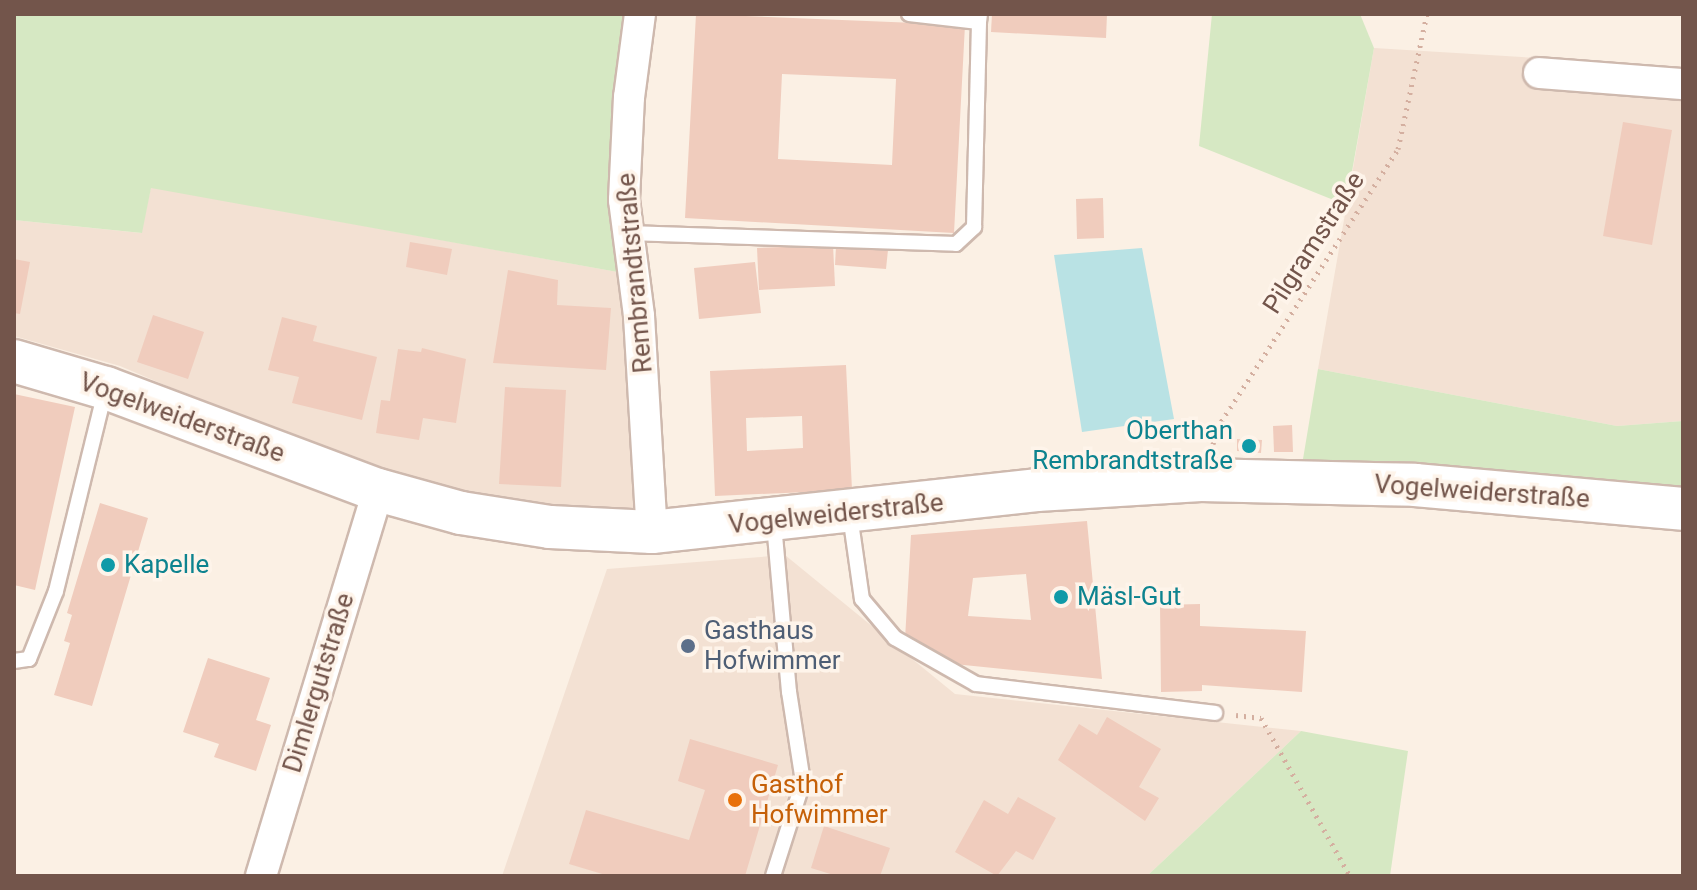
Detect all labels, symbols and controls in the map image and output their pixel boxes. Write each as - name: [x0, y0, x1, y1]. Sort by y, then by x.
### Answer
- street label: Pilgramstraße: [1257, 166, 1371, 320]
- street label: Rembrandtstraße: [611, 172, 659, 374]
- street label: Vogelweiderstraße: [75, 366, 289, 470]
- place label: Oberthan Rembrandtstraße: [1032, 415, 1233, 476]
- marker: Oberthan Rembrandtstraße: [1240, 437, 1258, 455]
- street label: Vogelweiderstraße: [1373, 469, 1591, 515]
- street label: Vogelweiderstraße: [727, 487, 945, 541]
- place label: Kapelle: [124, 549, 209, 581]
- marker: Kapelle: [99, 556, 117, 574]
- place label: Mäsl-Gut: [1077, 581, 1181, 613]
- marker: Mäsl-Gut: [1052, 588, 1070, 606]
- street label: Dimlergutstraße: [277, 590, 361, 776]
- place label: Gasthaus Hofwimmer: [704, 615, 840, 676]
- marker: Gasthaus Hofwimmer: [679, 637, 697, 655]
- place label: Gasthof Hofwimmer: [751, 769, 887, 830]
- marker: Gasthof Hofwimmer: [726, 791, 744, 809]

